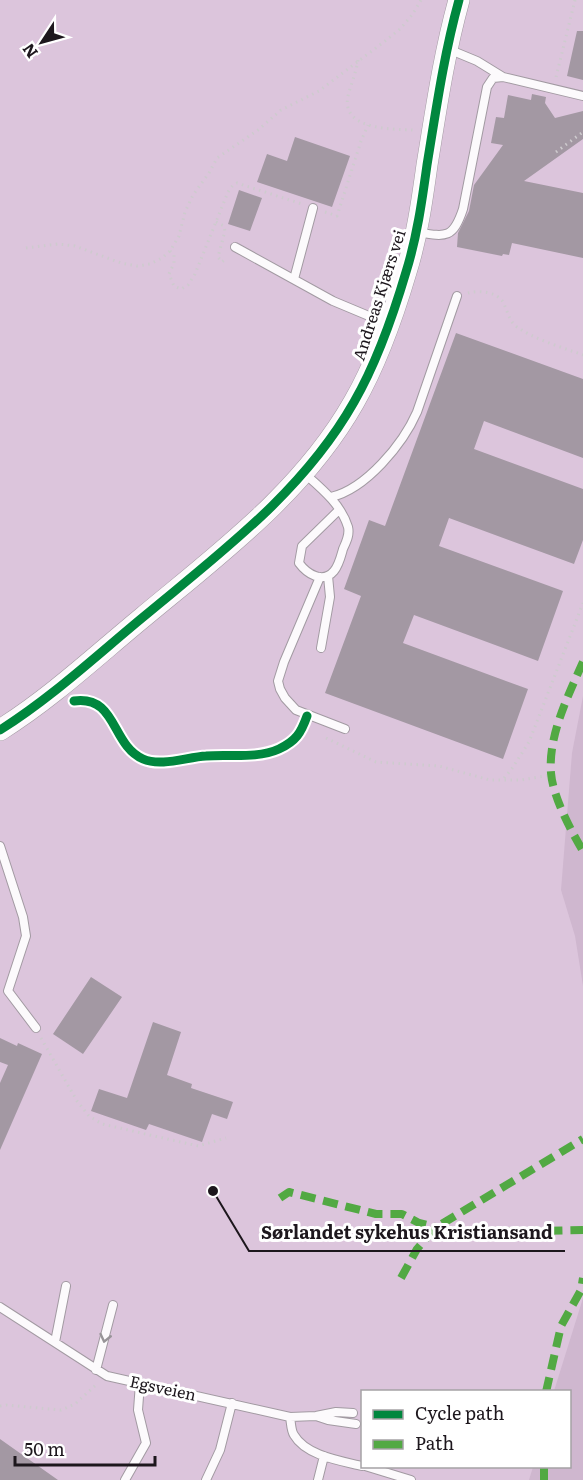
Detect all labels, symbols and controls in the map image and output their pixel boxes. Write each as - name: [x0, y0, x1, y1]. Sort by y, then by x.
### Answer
- north arrow: [12, 12, 72, 72]
- text: N: [15, 39, 43, 64]
- street label: Andreas Kjærs vei: [346, 226, 411, 363]
- callout: Sørlandet sykehus Kristiansand: [249, 1215, 565, 1251]
- text: Sørlandet sykehus Kristiansand: [261, 1218, 553, 1245]
- one-way arrow: [99, 1332, 112, 1342]
- street label: Egsveien: [128, 1368, 199, 1406]
- legend: [361, 1390, 571, 1468]
- text: Cycle path: [415, 1399, 504, 1426]
- scale bar: [15, 1429, 154, 1467]
- text: Path: [415, 1429, 454, 1456]
- text: 50 m: [24, 1435, 65, 1462]

